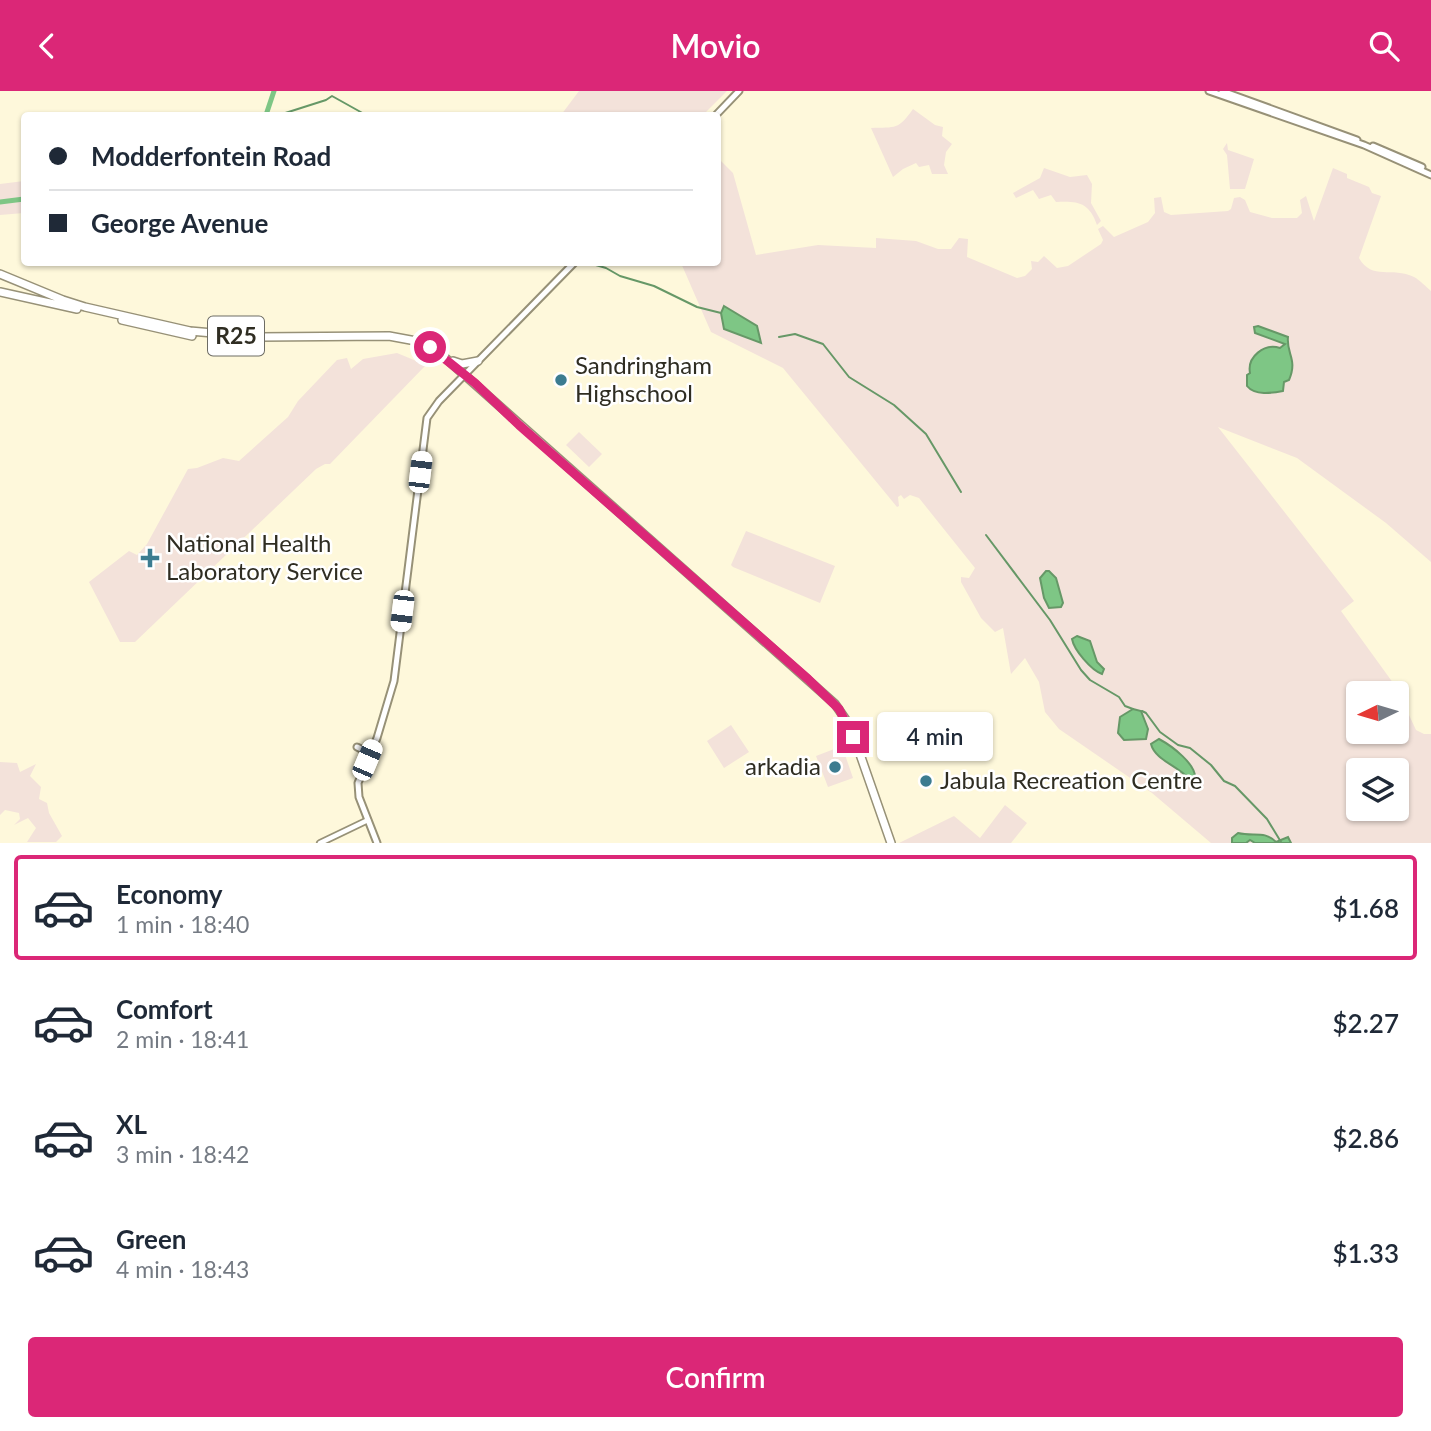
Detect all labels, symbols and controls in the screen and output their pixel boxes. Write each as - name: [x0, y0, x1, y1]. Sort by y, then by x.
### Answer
- text: Movio: [670, 26, 761, 65]
- icon: back: [28, 27, 66, 65]
- icon: search: [1365, 27, 1403, 65]
- text: Modderfontein Road: [91, 140, 331, 172]
- text: George Avenue: [91, 207, 268, 239]
- road number: R25: [208, 317, 264, 355]
- route start: [414, 331, 446, 363]
- place label: Sandringham Highschool: [575, 350, 712, 407]
- marker: Sandringham Highschool: [553, 372, 569, 388]
- car: [408, 450, 433, 494]
- place label: National Health Laboratory Service: [166, 528, 363, 585]
- marker: National Health Laboratory Service: [140, 548, 160, 568]
- car: [390, 589, 415, 633]
- north arrow: [1346, 681, 1409, 744]
- map controls: [1346, 681, 1409, 821]
- callout: 4 min: [878, 713, 993, 761]
- route end: [837, 721, 869, 753]
- text: 4 min: [907, 722, 963, 750]
- car: [350, 737, 385, 783]
- place label: arkadia: [745, 751, 821, 780]
- button: layers: [1346, 758, 1409, 821]
- marker: arkadia: [827, 759, 843, 775]
- place label: Jabula Recreation Centre: [940, 765, 1202, 794]
- marker: Jabula Recreation Centre: [918, 773, 934, 789]
- icon: car: [32, 876, 95, 939]
- text: Economy: [116, 878, 222, 910]
- text: $1.68: [1333, 892, 1399, 924]
- text: 1 min · 18:40: [116, 910, 249, 938]
- icon: car: [32, 991, 95, 1054]
- text: Comfort: [116, 993, 213, 1025]
- text: $2.27: [1333, 1007, 1399, 1039]
- text: 2 min · 18:41: [116, 1025, 249, 1053]
- icon: car: [32, 1106, 95, 1169]
- text: XL: [116, 1108, 147, 1140]
- text: $2.86: [1333, 1122, 1399, 1154]
- text: 3 min · 18:42: [116, 1140, 249, 1168]
- icon: car: [32, 1221, 95, 1284]
- text: Green: [116, 1223, 186, 1255]
- text: $1.33: [1333, 1237, 1399, 1269]
- text: 4 min · 18:43: [116, 1255, 249, 1283]
- button: Confirm: [28, 1337, 1403, 1417]

